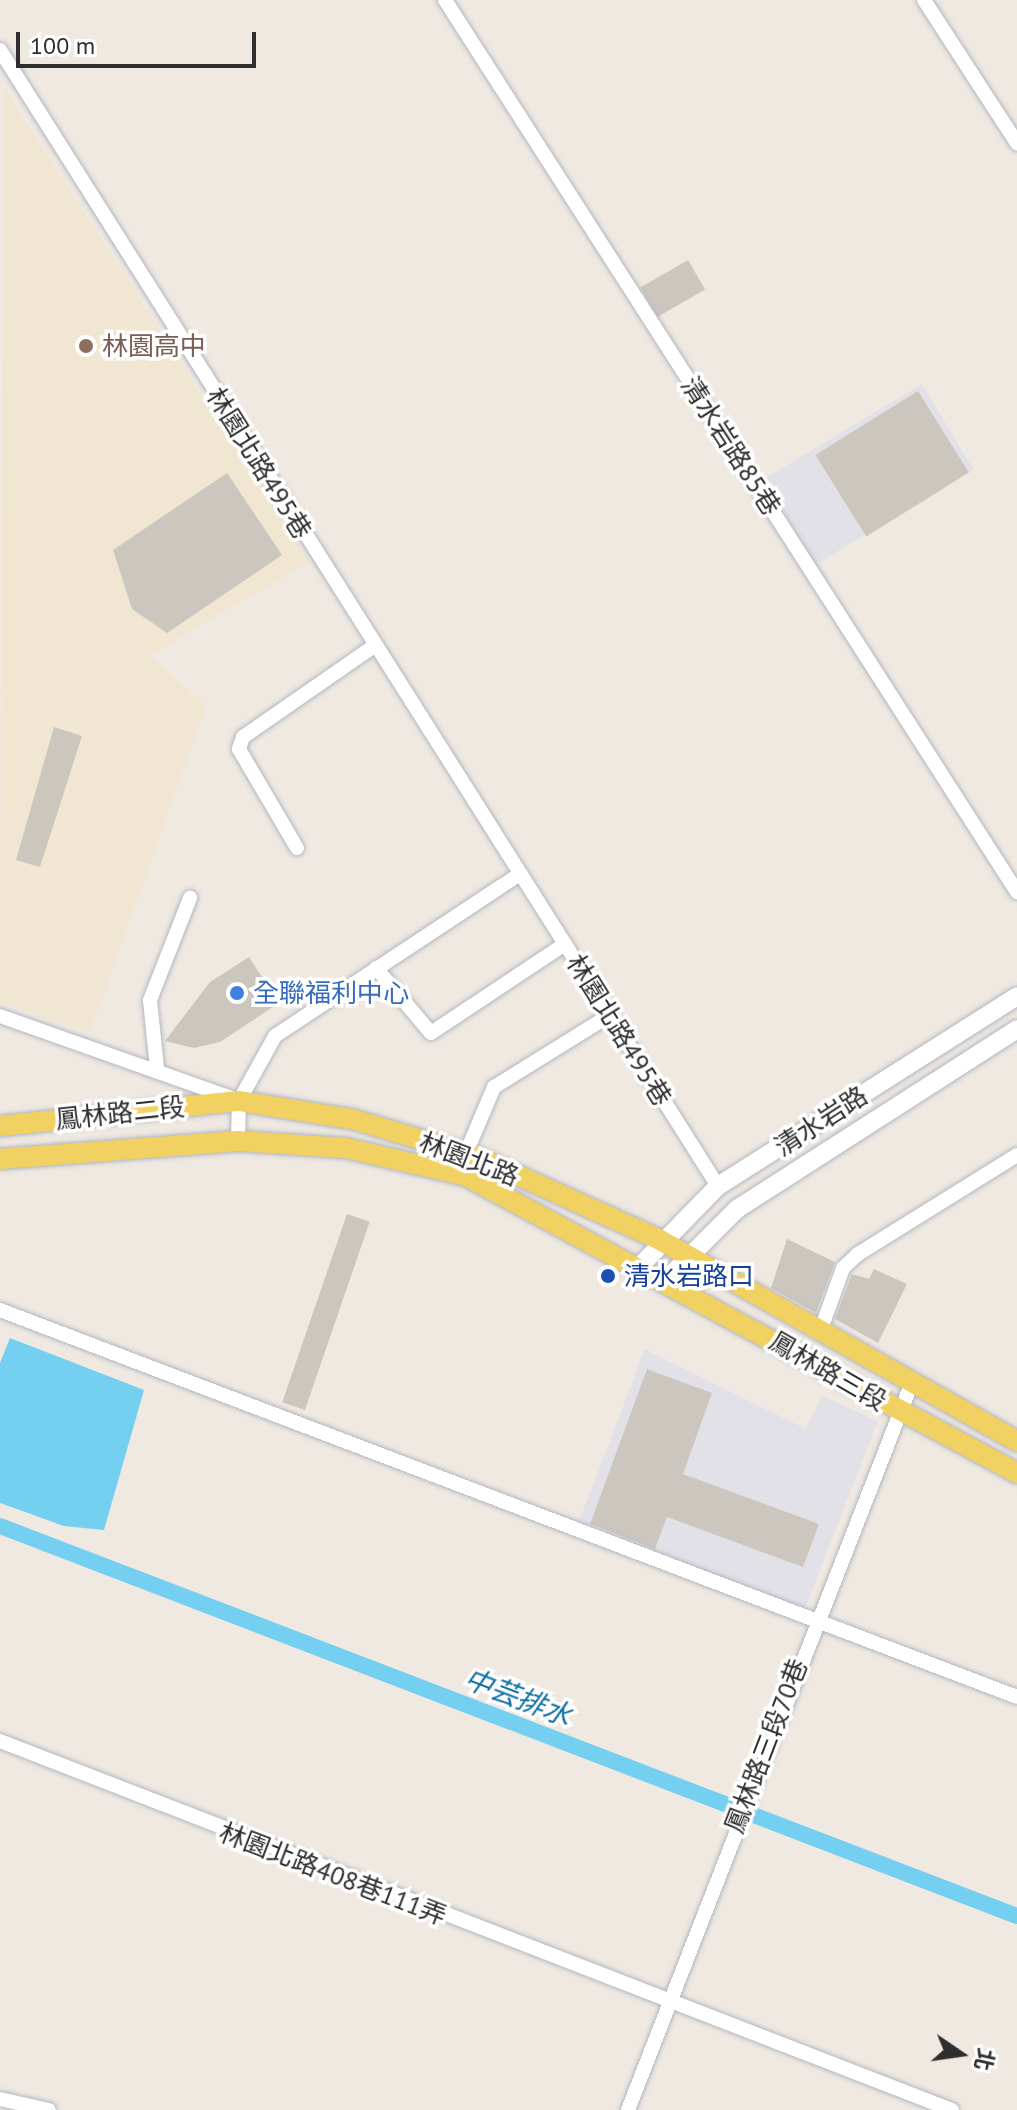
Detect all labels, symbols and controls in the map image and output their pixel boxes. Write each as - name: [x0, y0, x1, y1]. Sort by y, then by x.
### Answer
- scale bar: [20, 16, 260, 66]
- text: 100 m: [30, 30, 95, 61]
- place label: 林園高中: [102, 330, 206, 362]
- marker: 林園高中: [77, 337, 95, 355]
- street label: 清水岩路85巷: [675, 371, 787, 521]
- street label: 林園北路495巷: [200, 382, 318, 544]
- street label: 林園北路495巷: [560, 949, 678, 1111]
- place label: 全聯福利中心: [253, 977, 409, 1009]
- marker: 全聯福利中心: [228, 984, 246, 1002]
- street label: 清水岩路: [769, 1080, 873, 1162]
- street label: 鳳林路二段: [54, 1091, 186, 1135]
- street label: 林園北路: [415, 1126, 523, 1192]
- place label: 清水岩路口: [624, 1260, 754, 1292]
- marker: 清水岩路口: [599, 1267, 617, 1285]
- street label: 鳳林路三段: [764, 1325, 892, 1417]
- street label: 鳳林路三段70巷: [718, 1654, 814, 1838]
- water label: 中芸排水: [460, 1661, 576, 1733]
- street label: 林園北路408巷111弄: [215, 1816, 451, 1932]
- north arrow: [921, 2014, 1001, 2094]
- text: 北: [968, 2046, 1001, 2073]

